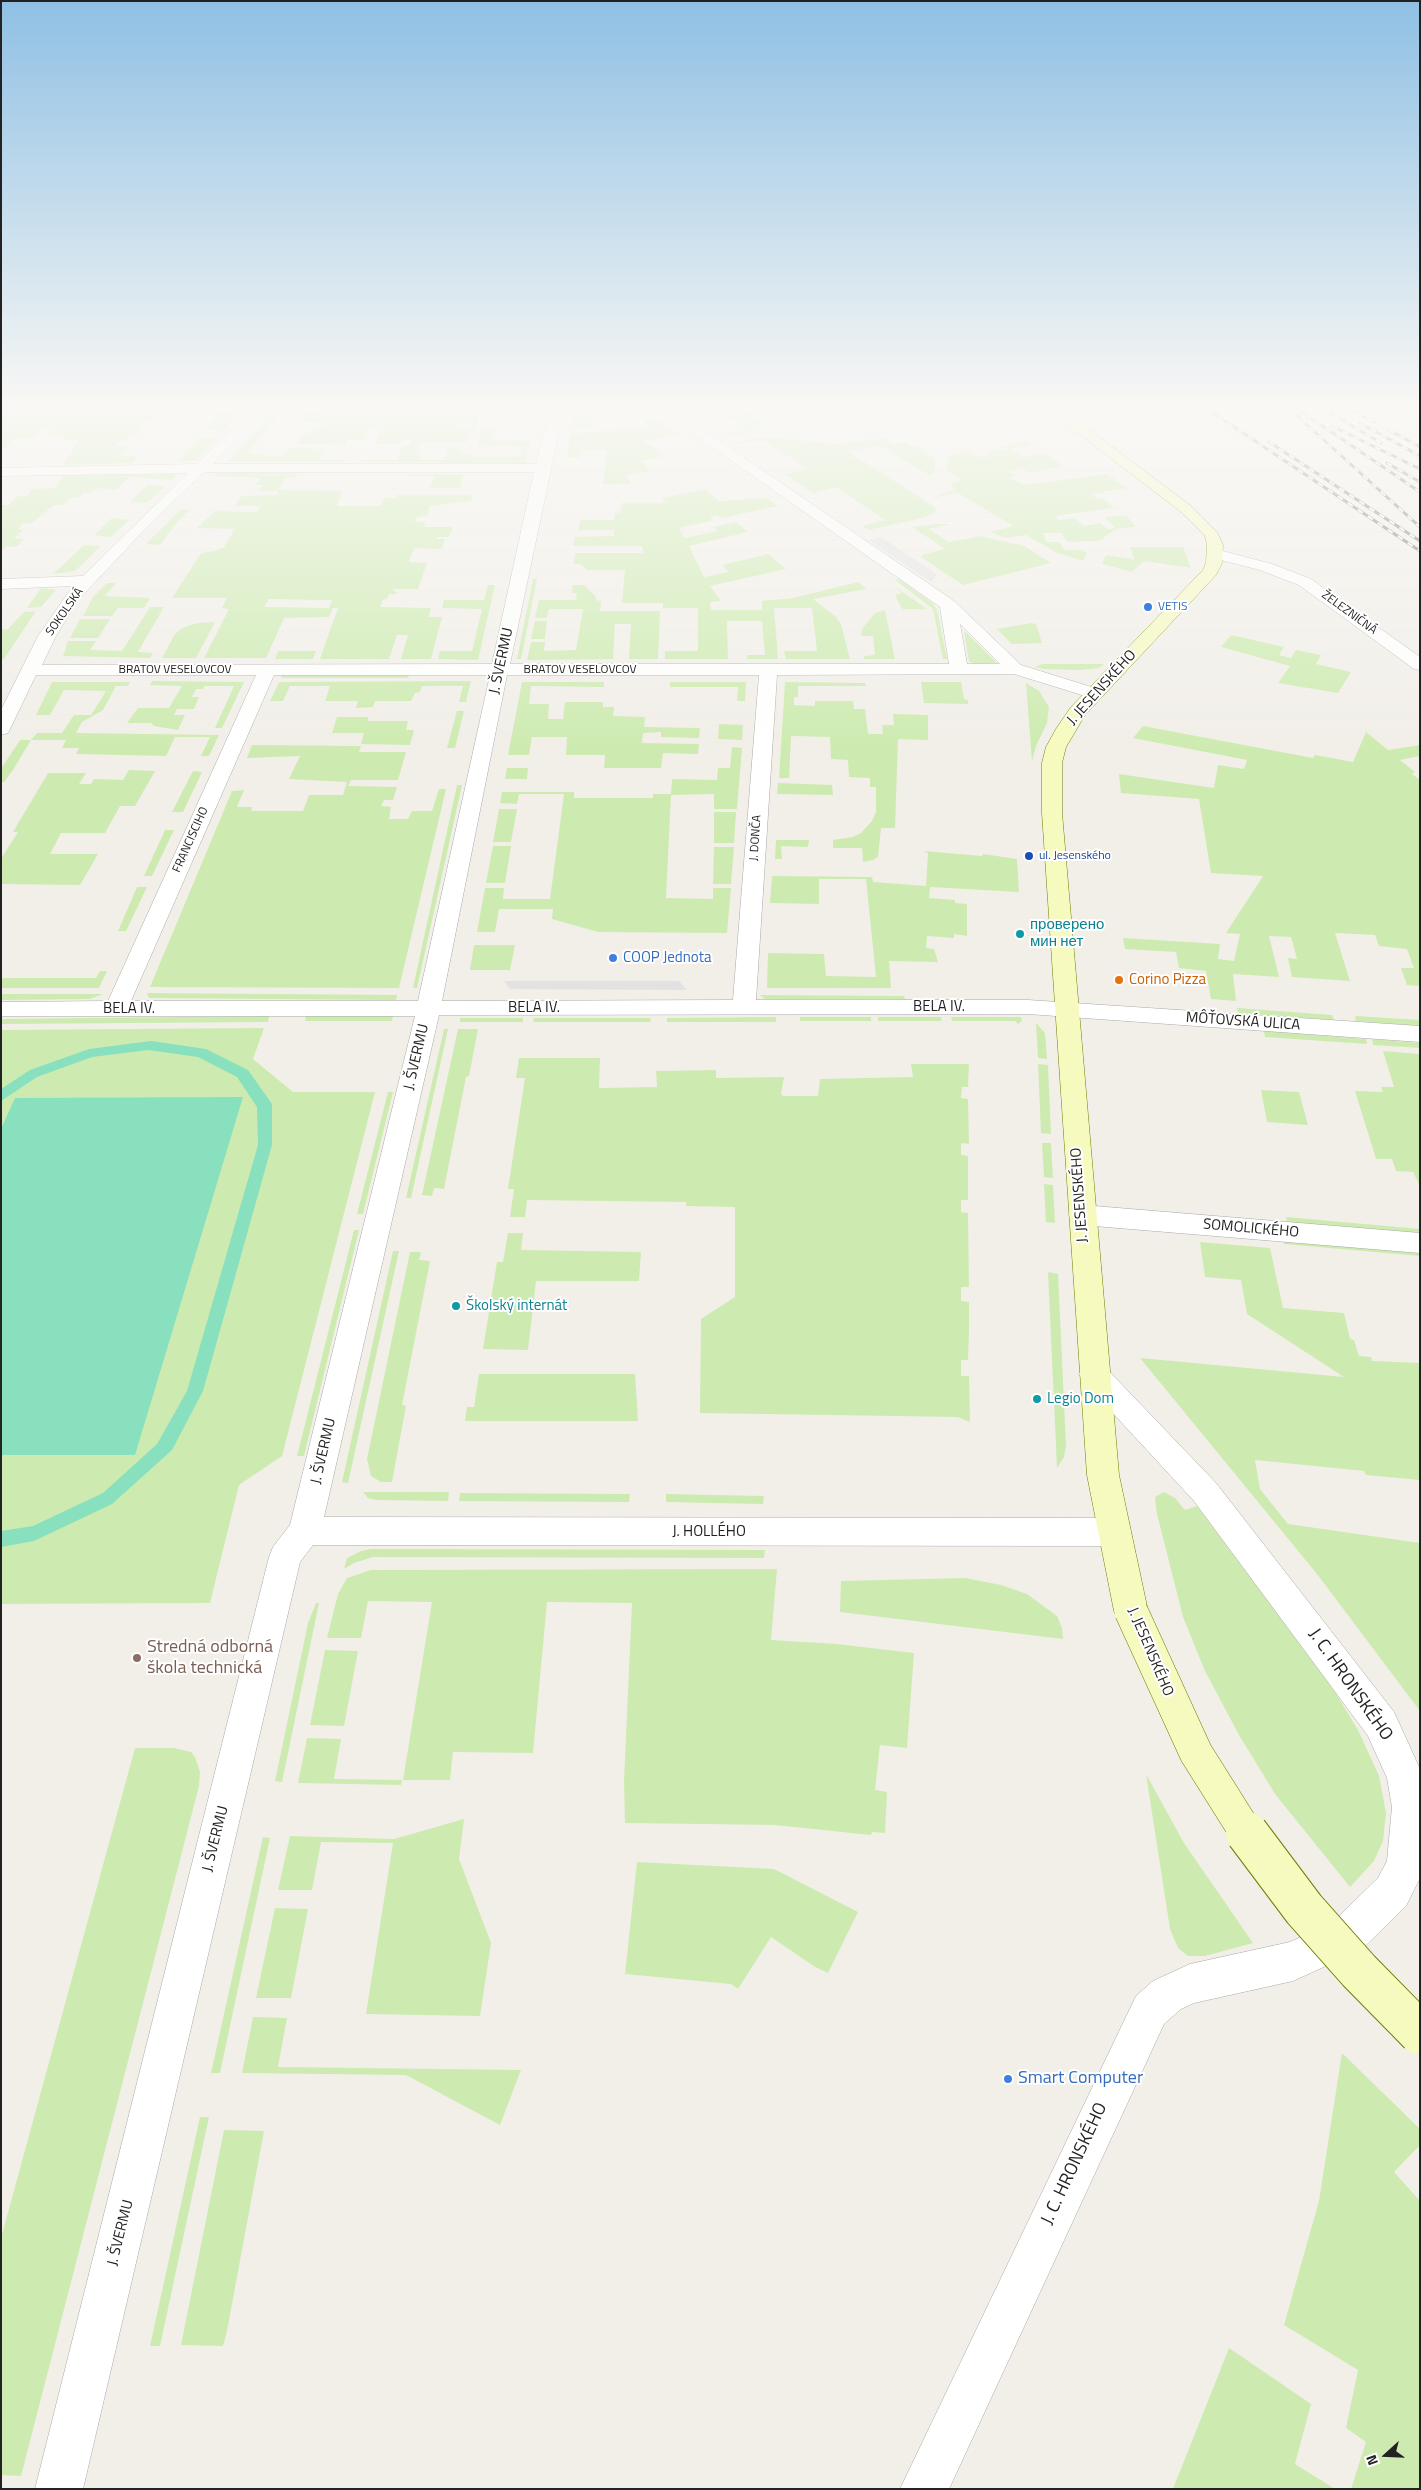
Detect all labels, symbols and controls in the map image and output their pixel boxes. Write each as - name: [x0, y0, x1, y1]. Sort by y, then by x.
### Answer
- street label: SOKOLSKÁ: [43, 585, 87, 639]
- street label: ŽELEZNIČNÁ: [1319, 588, 1379, 638]
- place label: VETIS: [1158, 600, 1187, 614]
- marker: VETIS: [1142, 601, 1154, 613]
- street label: J. ŠVERMU: [486, 626, 518, 696]
- street label: J. JESENSKÉHO: [1064, 647, 1140, 729]
- street label: BRATOV VESELOVCOV: [119, 663, 231, 677]
- street label: BRATOV VESELOVCOV: [524, 663, 636, 677]
- street label: FRANCISCIHO: [170, 805, 212, 875]
- street label: J. DONČA: [747, 814, 765, 862]
- place label: ul. Jesenského: [1039, 849, 1111, 863]
- marker: ul. Jesenského: [1023, 850, 1035, 862]
- place label: проверено мин нет: [1030, 916, 1104, 951]
- marker: проверено мин нет: [1014, 928, 1026, 940]
- place label: COOP Jednota: [623, 949, 711, 967]
- marker: COOP Jednota: [607, 952, 619, 964]
- place label: Corino Pizza: [1129, 971, 1206, 989]
- marker: Corino Pizza: [1113, 974, 1125, 986]
- street label: BELA IV.: [913, 998, 965, 1016]
- street label: BELA IV.: [508, 999, 560, 1017]
- street label: BELA IV.: [103, 1000, 155, 1018]
- street label: MÔŤOVSKÁ ULICA: [1185, 1009, 1301, 1035]
- street label: J. ŠVERMU: [401, 1022, 433, 1092]
- street label: J. JESENSKÉHO: [1068, 1147, 1092, 1243]
- street label: SOMOLICKÉHO: [1202, 1216, 1300, 1242]
- place label: Školský internát: [466, 1297, 567, 1315]
- marker: Školský internát: [450, 1300, 462, 1312]
- place label: Legio Dom: [1047, 1390, 1114, 1408]
- marker: Legio Dom: [1031, 1393, 1043, 1405]
- street label: J. ŠVERMU: [308, 1416, 340, 1486]
- street label: J. HOLLÉHO: [672, 1523, 746, 1541]
- street label: J. JESENSKÉHO: [1123, 1605, 1177, 1699]
- street label: J. C. HRONSKÉHO: [1303, 1625, 1397, 1745]
- place label: Stredná odborná škola technická: [147, 1637, 273, 1680]
- marker: Stredná odborná škola technická: [131, 1652, 143, 1664]
- street label: J. ŠVERMU: [199, 1804, 233, 1874]
- place label: Smart Computer: [1018, 2068, 1143, 2090]
- marker: Smart Computer: [1002, 2073, 1014, 2085]
- street label: J. C. HRONSKÉHO: [1037, 2100, 1113, 2228]
- street label: J. ŠVERMU: [104, 2198, 138, 2268]
- north arrow: [1361, 2430, 1411, 2480]
- text: N: [1360, 2452, 1383, 2468]

